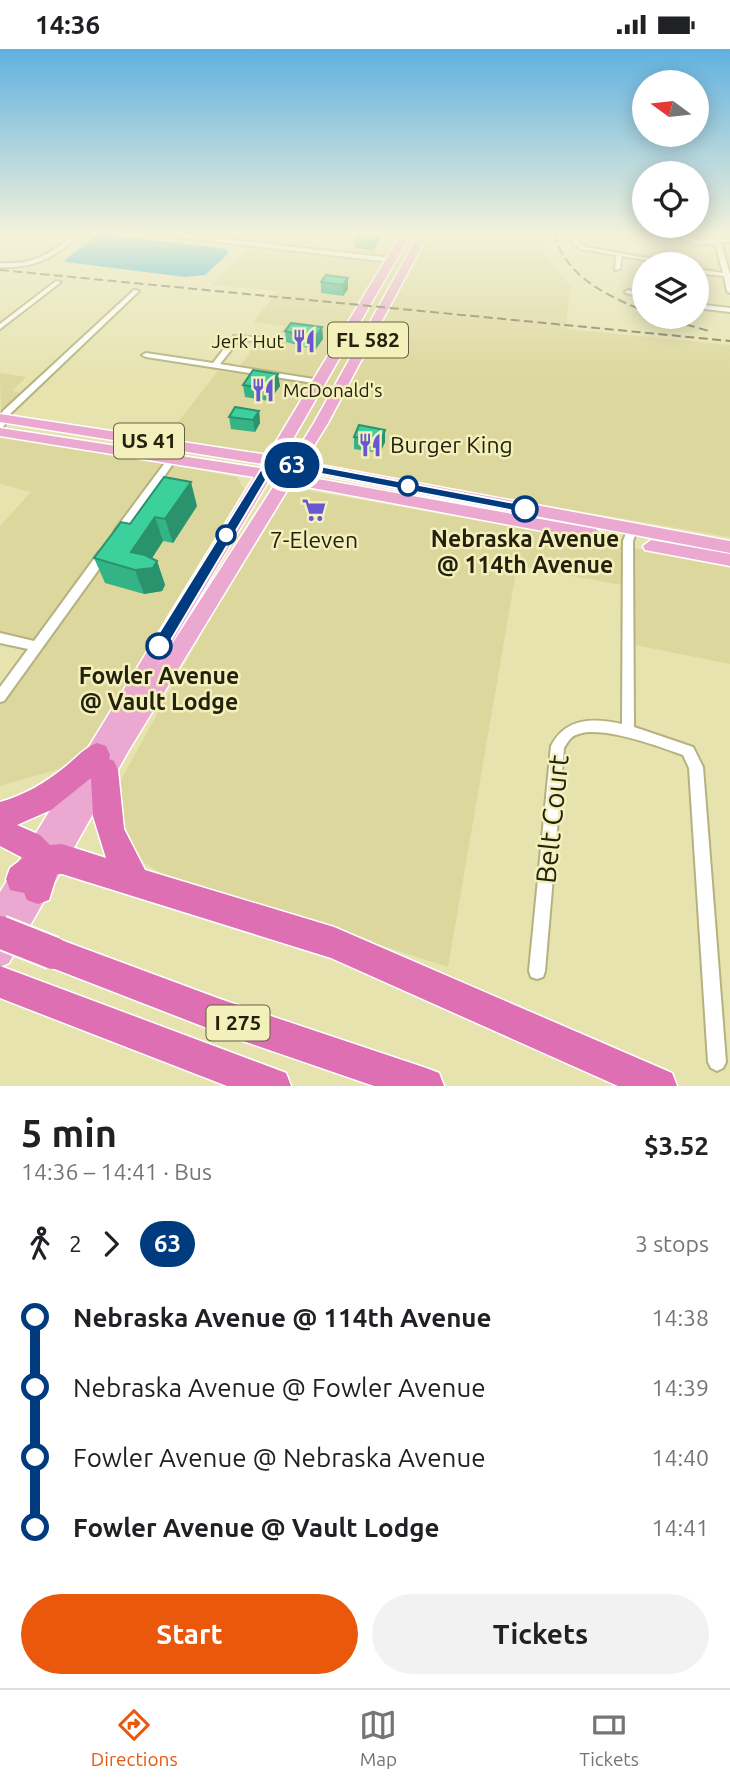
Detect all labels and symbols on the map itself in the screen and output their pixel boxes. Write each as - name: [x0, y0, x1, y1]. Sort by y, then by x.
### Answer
- north arrow: [632, 70, 709, 147]
- road number: FL 582: [328, 323, 408, 357]
- restaurant icon: Jerk Hut: [290, 327, 318, 355]
- place label: Jerk Hut: [211, 330, 285, 352]
- restaurant icon: McDonald's: [249, 376, 277, 404]
- place label: McDonald's: [283, 379, 382, 401]
- road number: US 41: [114, 423, 184, 459]
- restaurant icon: Burger King: [356, 431, 384, 459]
- place label: Burger King: [390, 432, 513, 457]
- line badge: 63: [260, 442, 324, 488]
- unlabelled marker: [398, 476, 418, 496]
- supermarket icon: 7-Eleven: [300, 496, 328, 524]
- marker: Nebraska Avenue @ 114th Avenue: [512, 496, 538, 522]
- unlabelled marker: [216, 525, 236, 545]
- place label: Nebraska Avenue @ 114th Avenue: [431, 526, 619, 577]
- place label: 7-Eleven: [270, 527, 358, 552]
- marker: Fowler Avenue @ Vault Lodge: [146, 633, 172, 659]
- place label: Fowler Avenue @ Vault Lodge: [79, 663, 239, 714]
- street label: Belt Court: [529, 753, 574, 885]
- road number: I 275: [206, 1005, 270, 1041]

